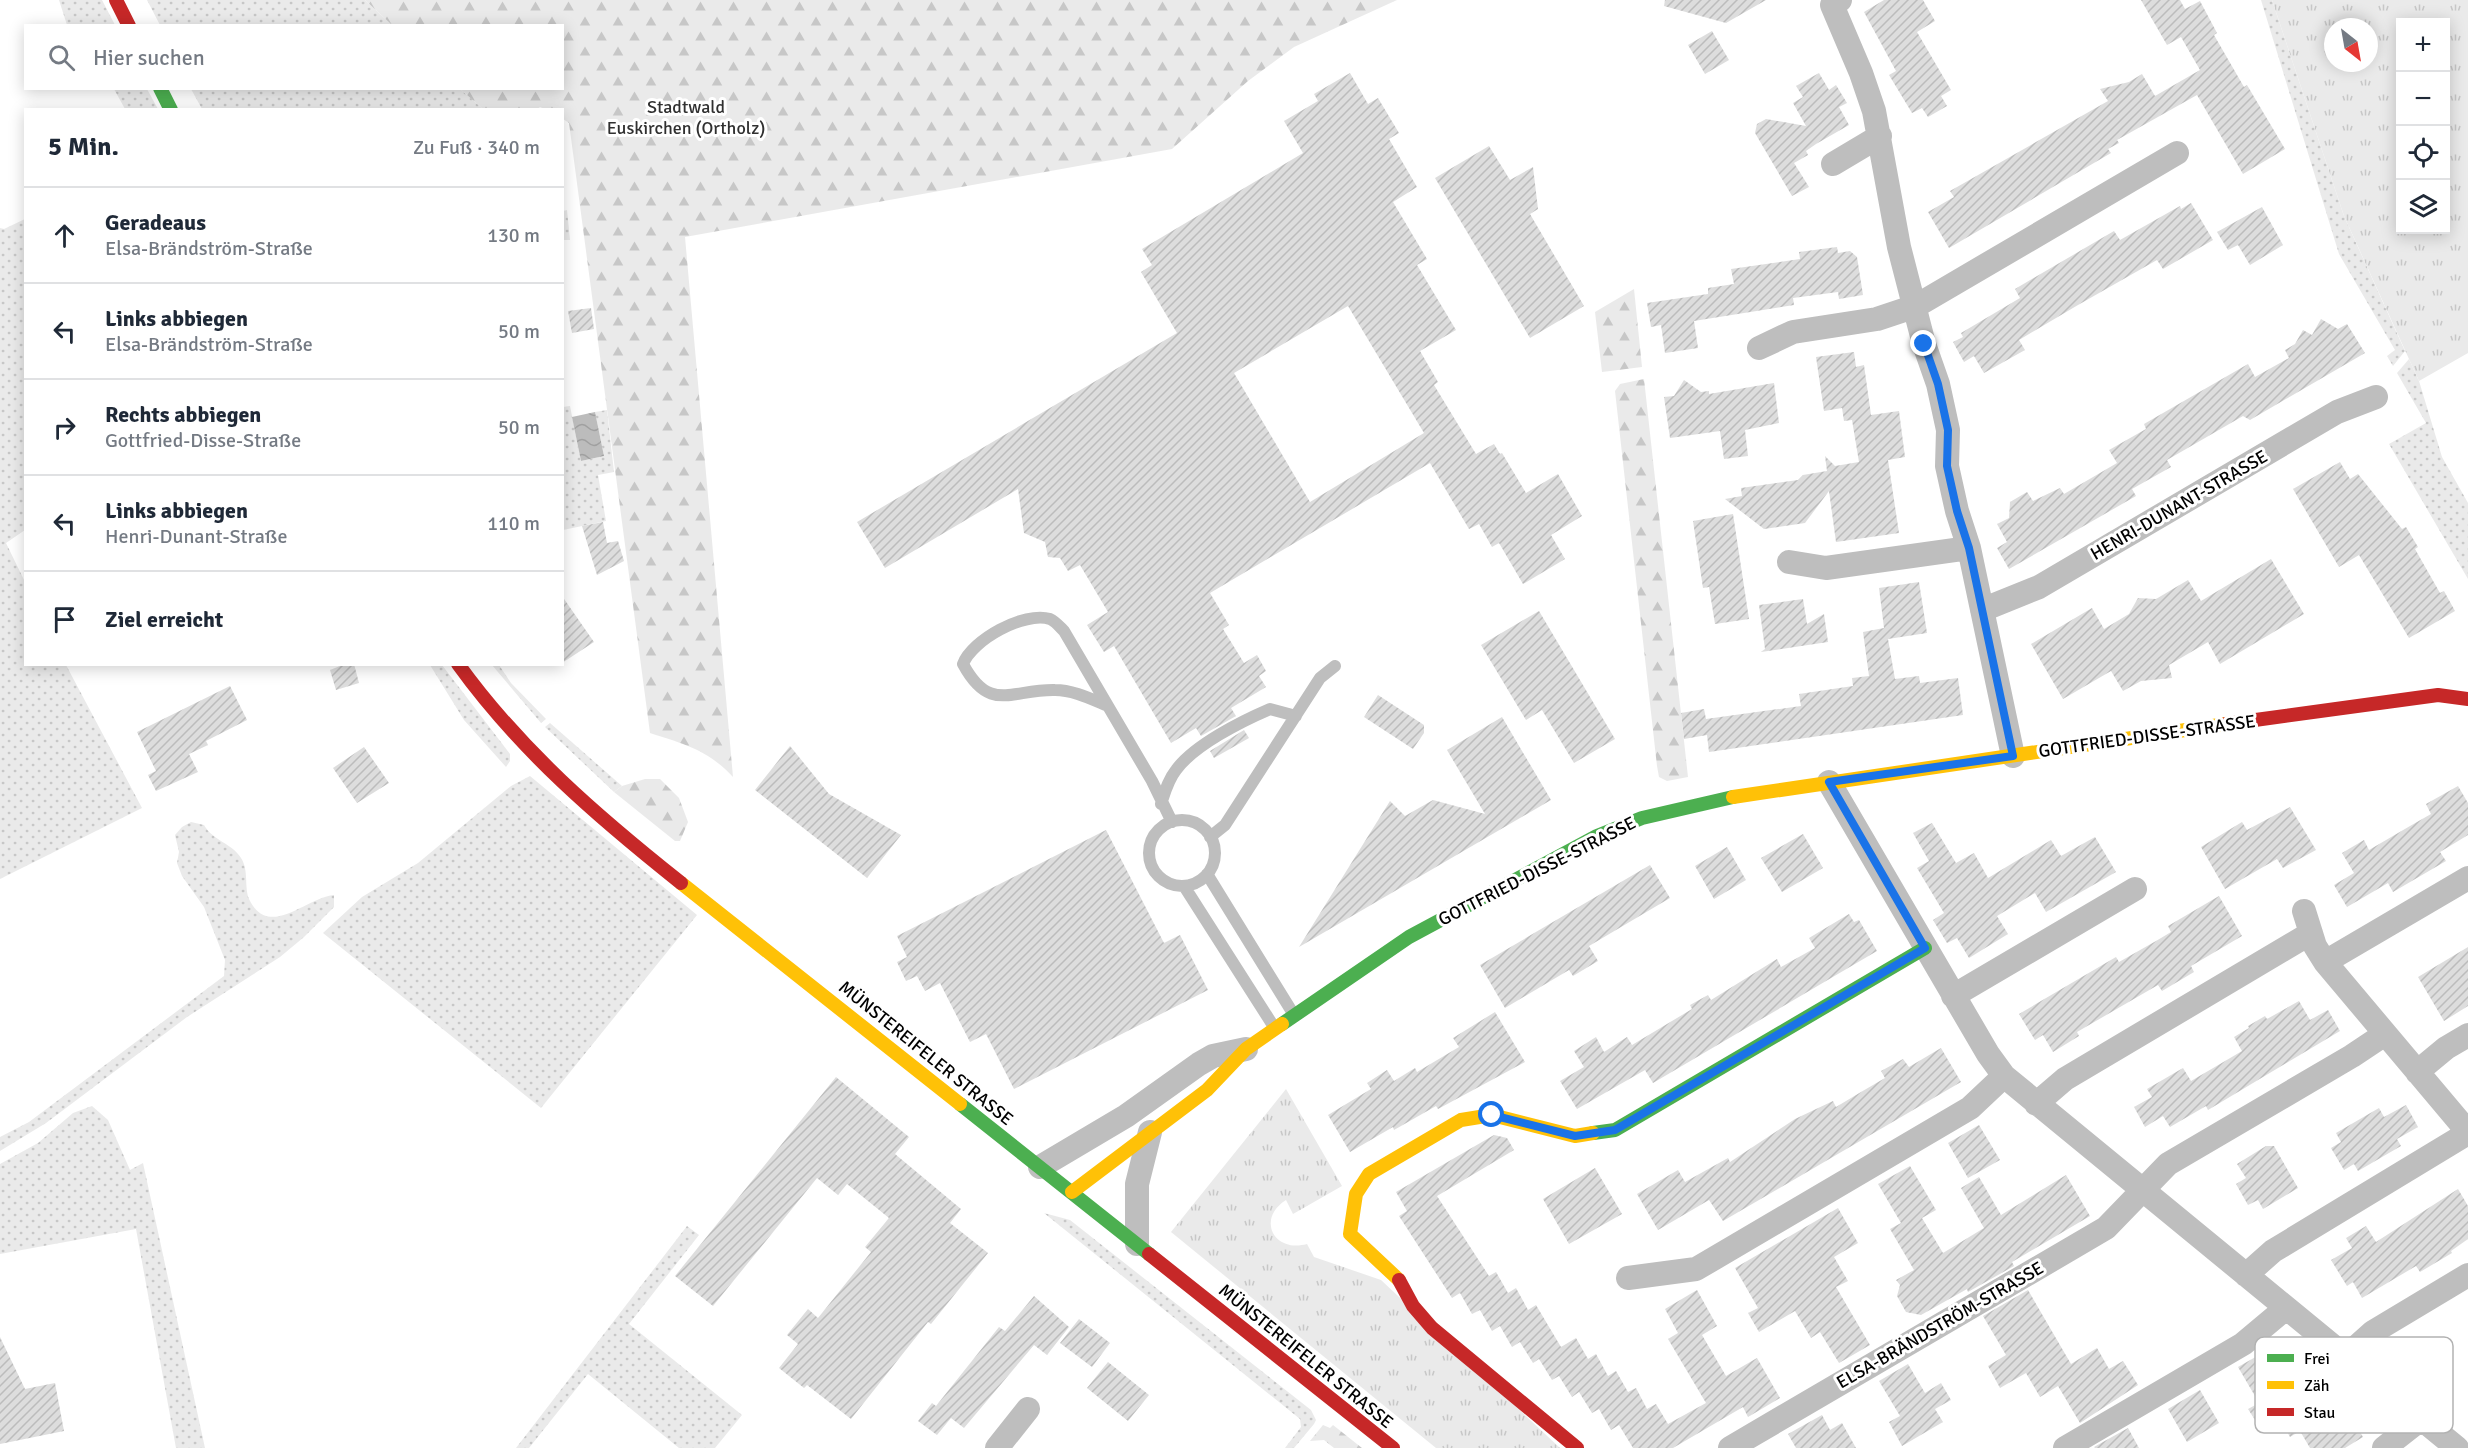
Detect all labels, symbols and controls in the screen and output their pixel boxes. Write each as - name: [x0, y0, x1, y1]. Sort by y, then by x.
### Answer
- north arrow: [2324, 18, 2378, 72]
- map controls: [2396, 18, 2450, 234]
- button: +: [2396, 18, 2450, 72]
- search box: [24, 24, 564, 90]
- icon: search: [45, 41, 78, 74]
- text: Hier suchen: [93, 44, 205, 71]
- button: −: [2396, 72, 2450, 126]
- park label: Stadtwald Euskirchen (Ortholz): [607, 96, 765, 139]
- button: locate: [2396, 126, 2450, 180]
- text: 5 Min.: [48, 131, 119, 163]
- text: Zu Fuß · 340 m: [413, 135, 540, 160]
- button: layers: [2396, 180, 2450, 234]
- text: Geradeaus: [105, 209, 206, 236]
- icon: ahead: [48, 219, 81, 252]
- text: 130 m: [487, 223, 540, 248]
- text: Elsa-Brändström-Straße: [105, 236, 313, 261]
- text: Links abbiegen: [105, 305, 248, 332]
- icon: left: [48, 315, 81, 348]
- text: 50 m: [498, 319, 540, 344]
- route end: [1910, 330, 1936, 356]
- text: Elsa-Brändström-Straße: [105, 332, 313, 357]
- text: Rechts abbiegen: [105, 401, 261, 428]
- icon: right: [48, 411, 81, 444]
- text: 50 m: [498, 415, 540, 440]
- text: Gottfried-Disse-Straße: [105, 428, 301, 453]
- street label: HENRI-DUNANT-STRASSE: [2087, 445, 2271, 565]
- text: Links abbiegen: [105, 497, 248, 524]
- icon: left: [48, 507, 81, 540]
- text: 110 m: [487, 511, 540, 536]
- text: Henri-Dunant-Straße: [105, 524, 287, 549]
- icon: arrive: [48, 603, 81, 636]
- text: Ziel erreicht: [105, 606, 223, 633]
- street label: GOTTFRIED-DISSE-STRASSE: [2037, 710, 2257, 762]
- street label: GOTTFRIED-DISSE-STRASSE: [1435, 812, 1639, 930]
- street label: MÜNSTEREIFELER STRASSE: [834, 976, 1018, 1130]
- route start: [1478, 1101, 1504, 1127]
- street label: ELSA-BRÄNDSTRÖM-STRASSE: [1833, 1257, 2047, 1393]
- street label: MÜNSTEREIFELER STRASSE: [1214, 1279, 1398, 1433]
- legend: [2255, 1337, 2453, 1433]
- text: Frei: [2304, 1349, 2330, 1369]
- text: Zäh: [2304, 1376, 2330, 1396]
- text: Stau: [2304, 1403, 2335, 1423]

